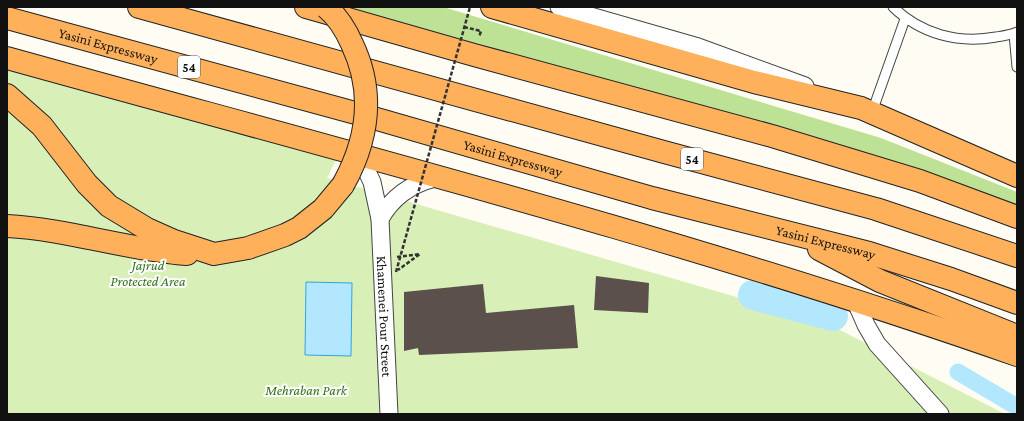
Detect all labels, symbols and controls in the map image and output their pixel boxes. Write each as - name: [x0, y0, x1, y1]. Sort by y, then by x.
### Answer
- street label: Yasini Expressway: [57, 24, 160, 67]
- road number: 54: [178, 56, 200, 78]
- street label: Yasini Expressway: [462, 136, 565, 180]
- road number: 54: [681, 148, 703, 170]
- street label: Yasini Expressway: [774, 222, 878, 263]
- street label: Khamenei Pour Street: [374, 255, 395, 378]
- park label: Jajrud Protected Area: [110, 257, 186, 289]
- park label: Mehraban Park: [264, 382, 348, 398]

